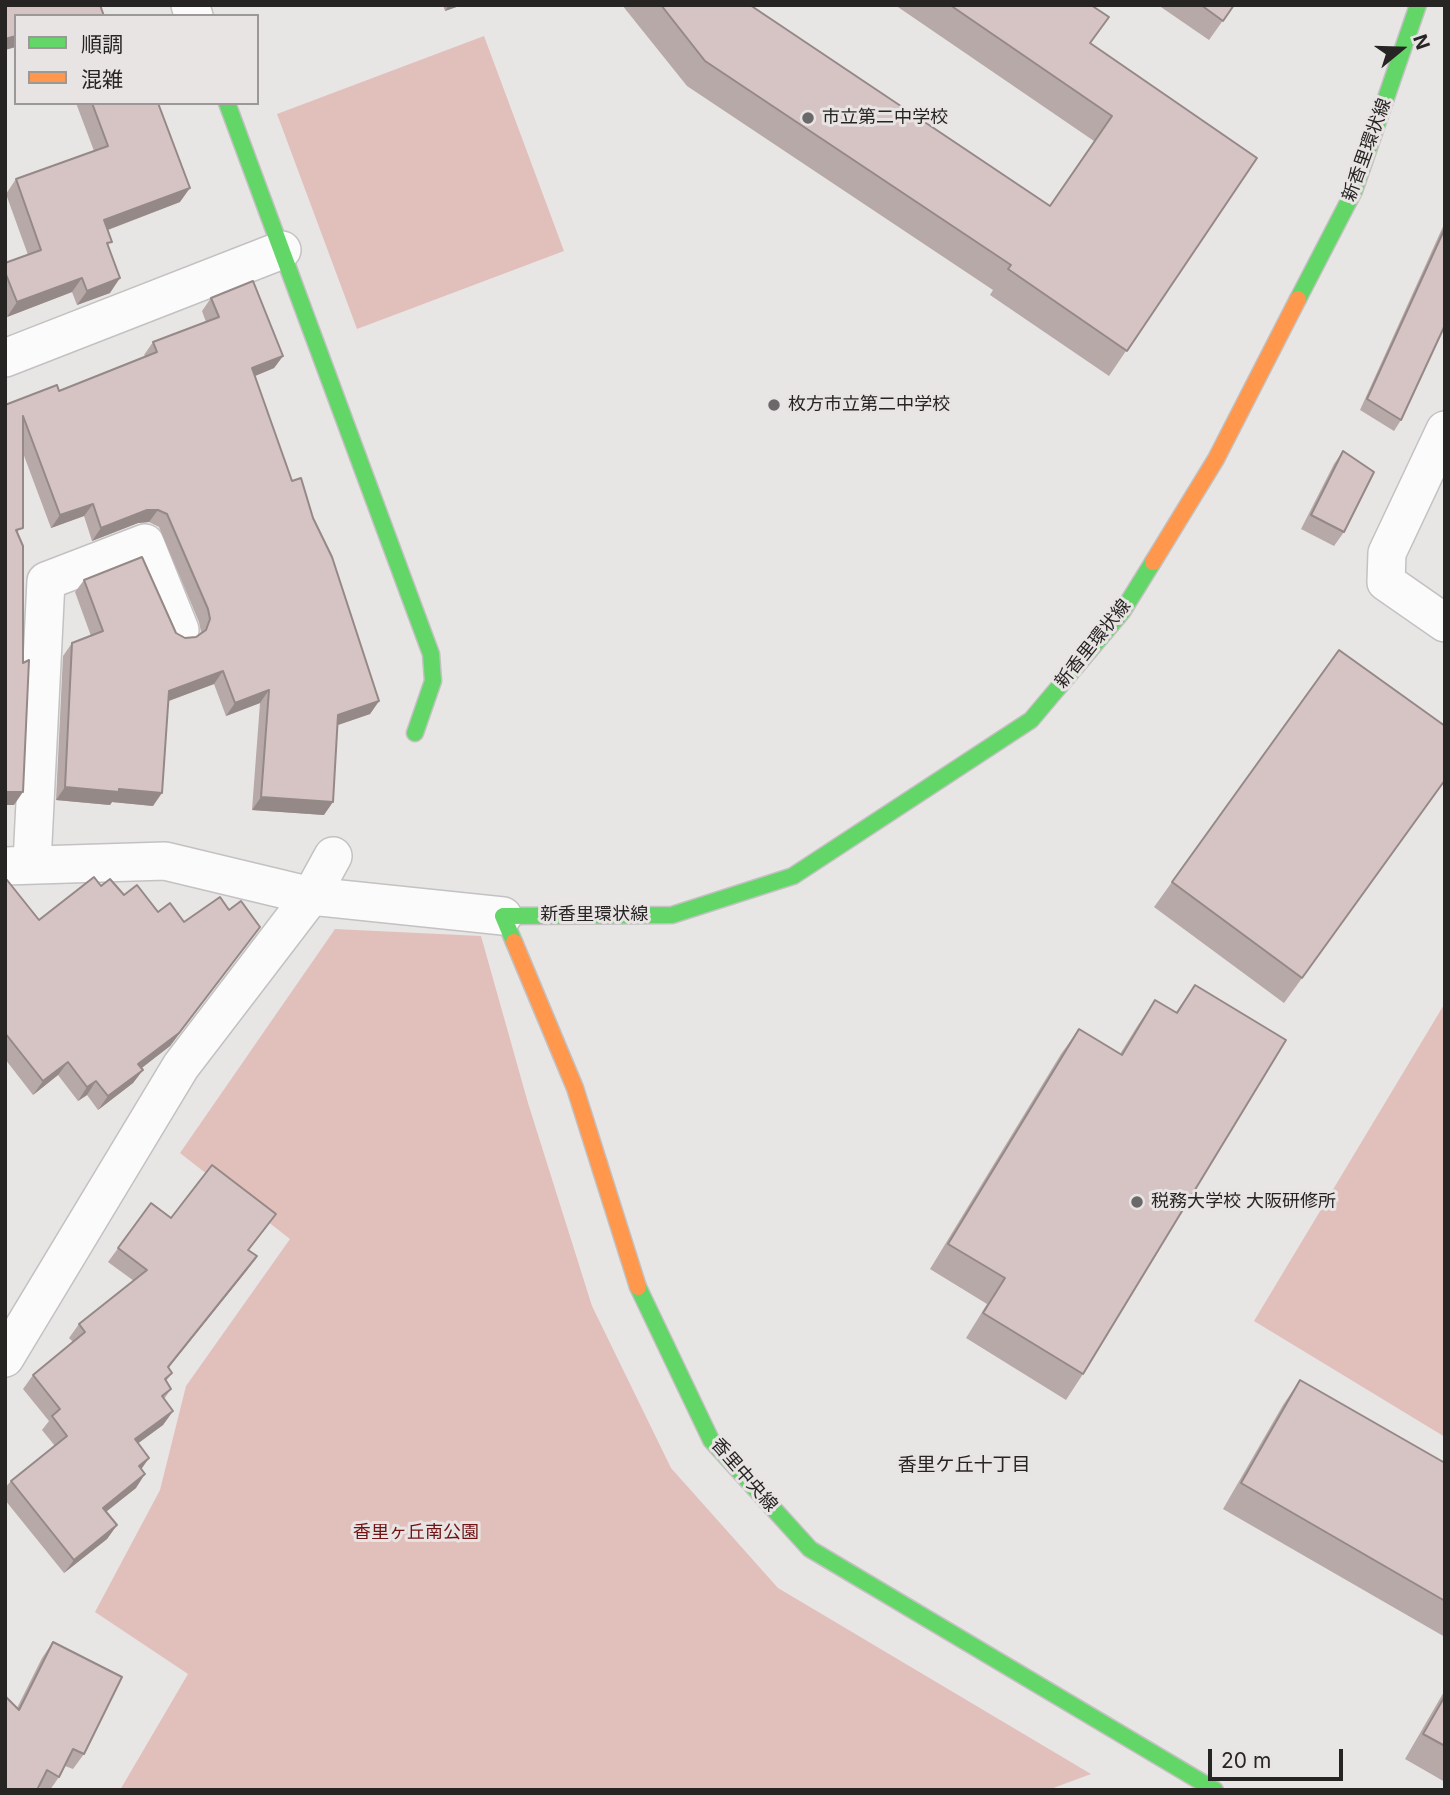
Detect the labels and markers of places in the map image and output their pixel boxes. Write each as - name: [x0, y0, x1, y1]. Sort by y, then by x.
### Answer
- place label: 市立第二中学校: [822, 107, 948, 129]
- marker: 市立第二中学校: [800, 110, 816, 126]
- place label: 枚方市立第二中学校: [788, 394, 950, 416]
- marker: 枚方市立第二中学校: [766, 397, 782, 413]
- place label: 税務大学校 大阪研修所: [1151, 1191, 1336, 1213]
- marker: 税務大学校 大阪研修所: [1129, 1194, 1145, 1210]

